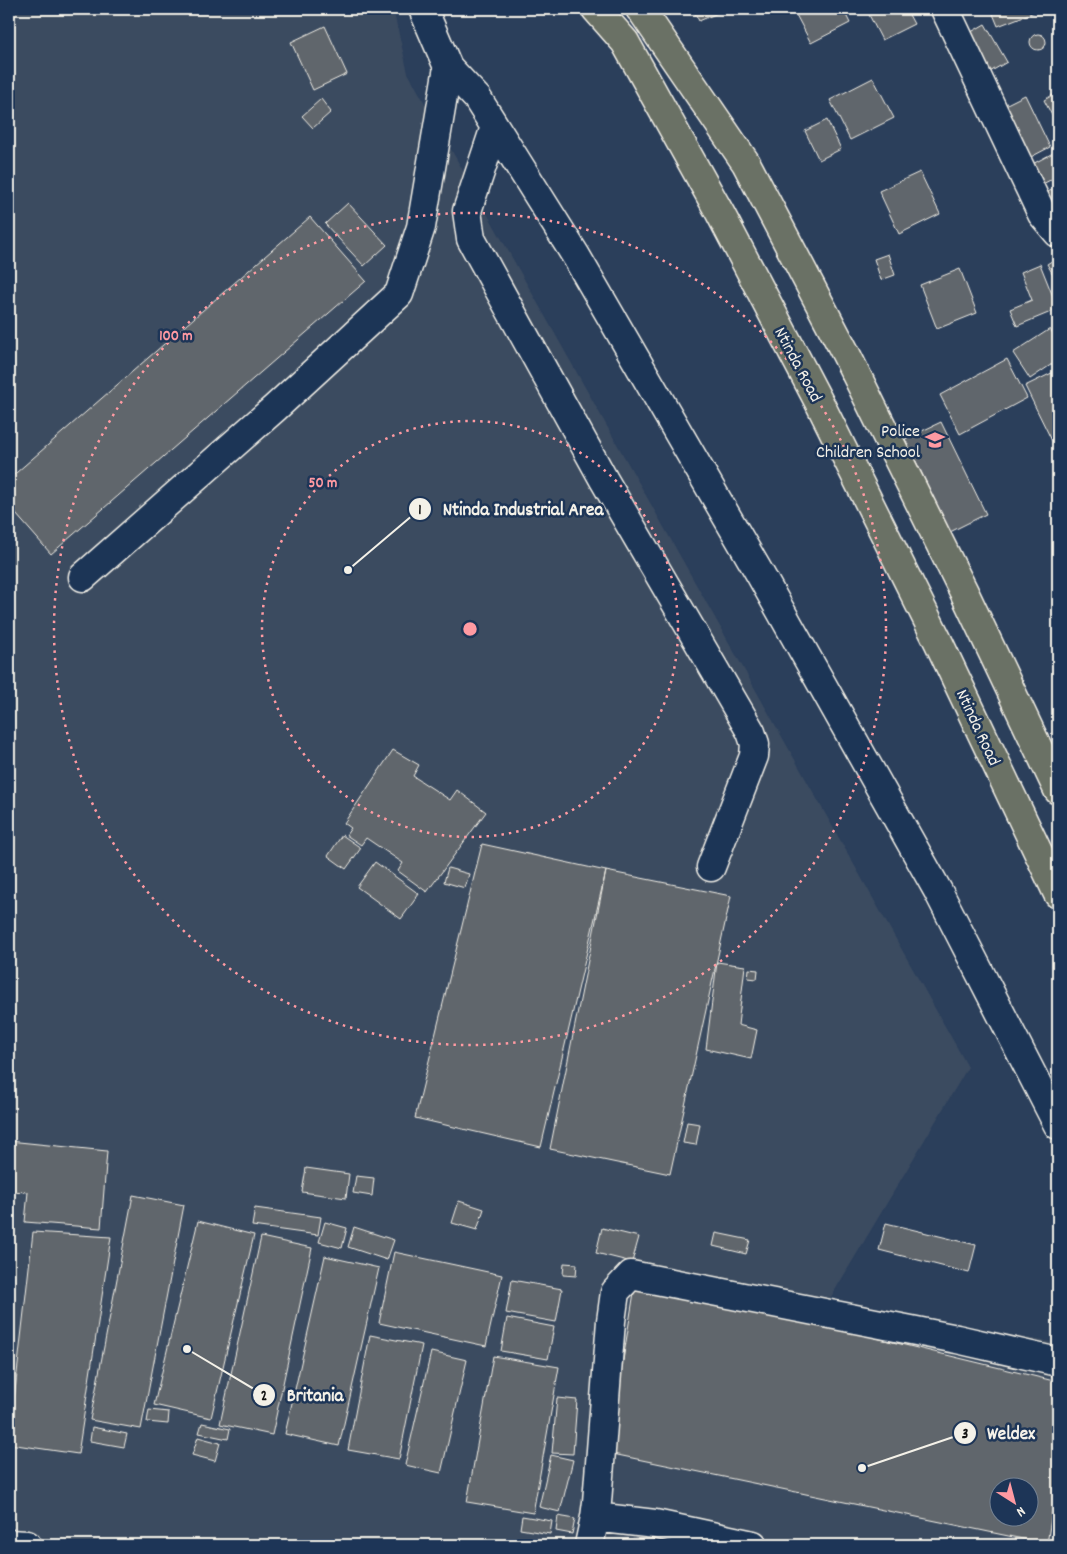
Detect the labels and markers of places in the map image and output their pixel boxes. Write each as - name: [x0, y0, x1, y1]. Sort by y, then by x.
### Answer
- place label: Police Children School: [816, 420, 921, 466]
- school or university icon: Police Children School: [924, 429, 946, 451]
- callout: Ntinda Industrial Area: [407, 492, 613, 526]
- centre of rings: [461, 620, 479, 638]
- callout: Britania: [252, 1378, 353, 1412]
- callout: Weldex: [952, 1416, 1045, 1450]

